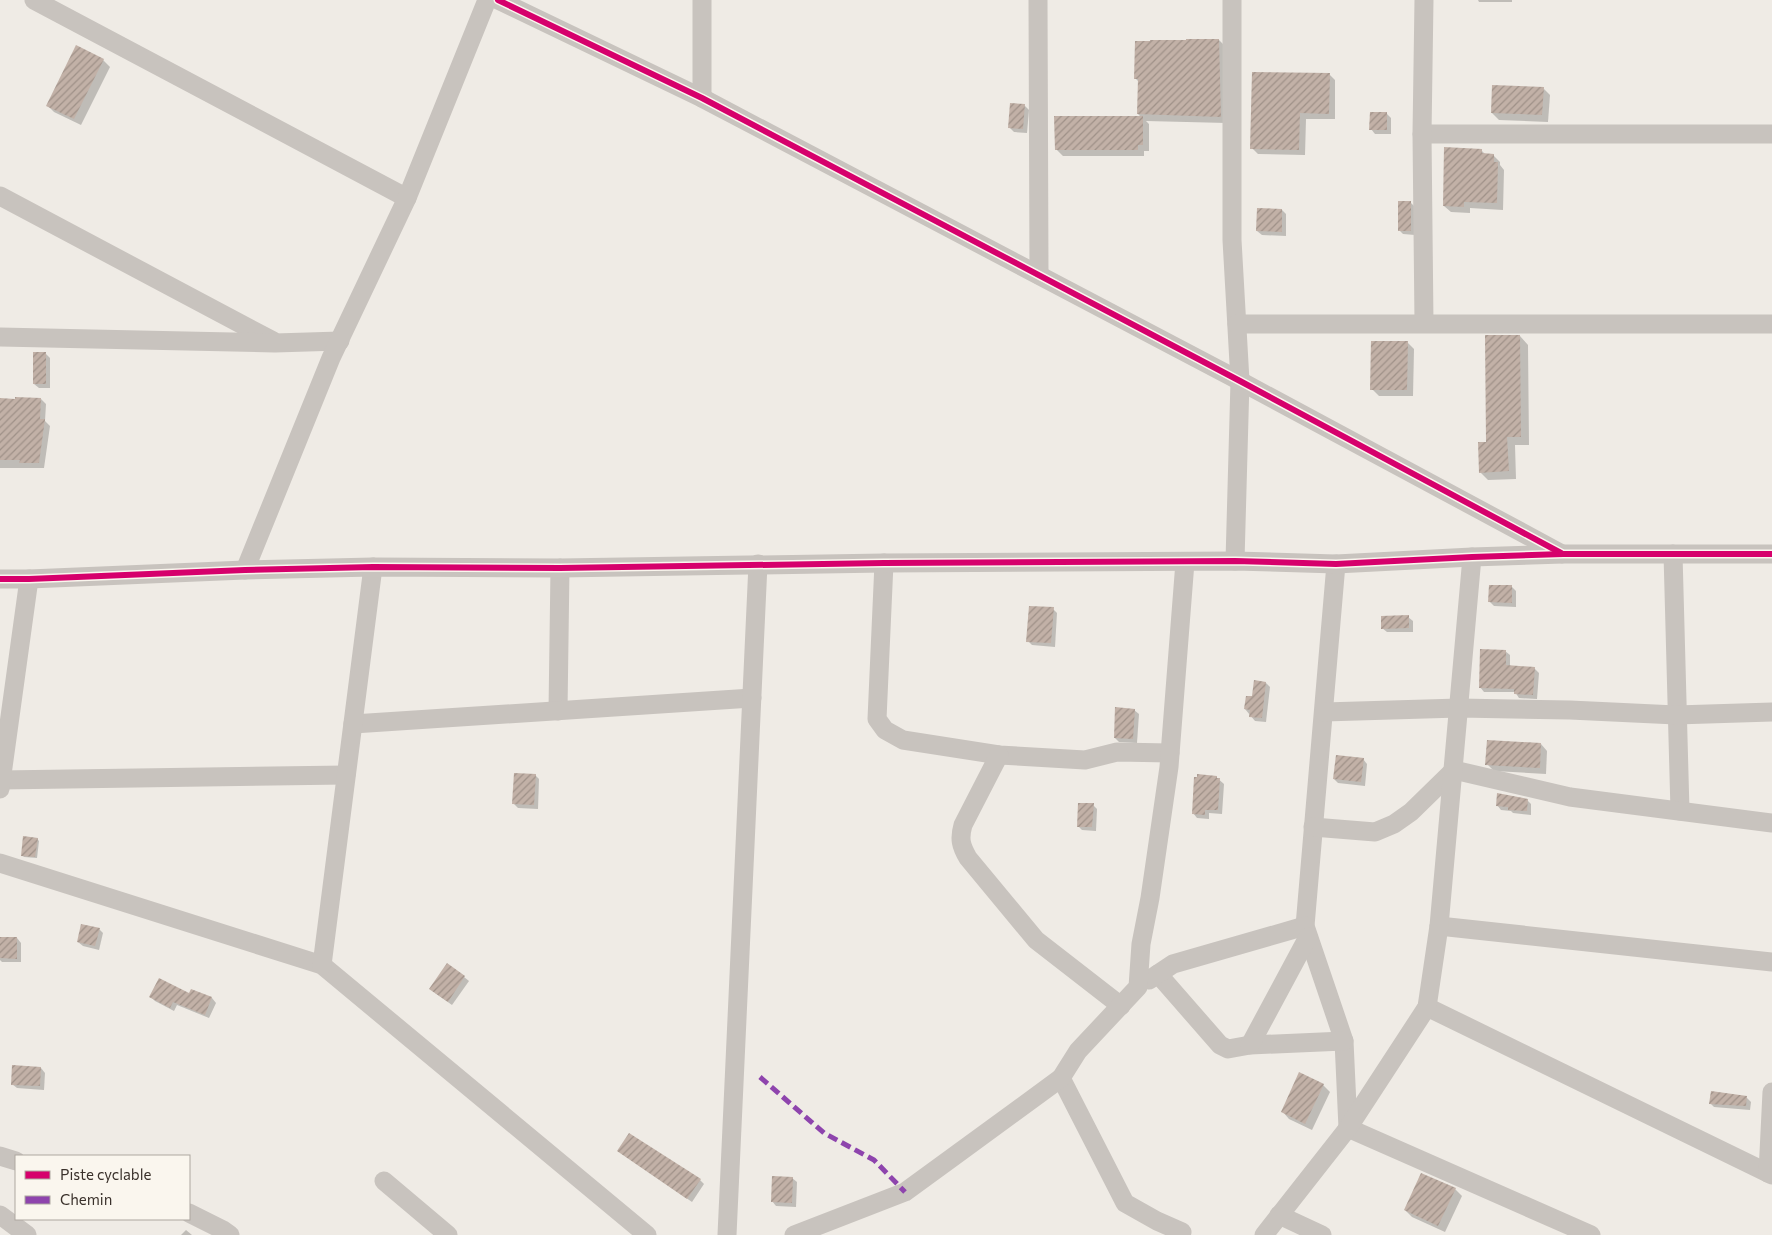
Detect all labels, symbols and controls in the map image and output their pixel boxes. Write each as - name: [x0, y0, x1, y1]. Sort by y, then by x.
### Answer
- legend: [15, 1155, 190, 1220]
- text: Piste cyclable: [60, 1165, 152, 1183]
- text: Chemin: [60, 1190, 112, 1208]

